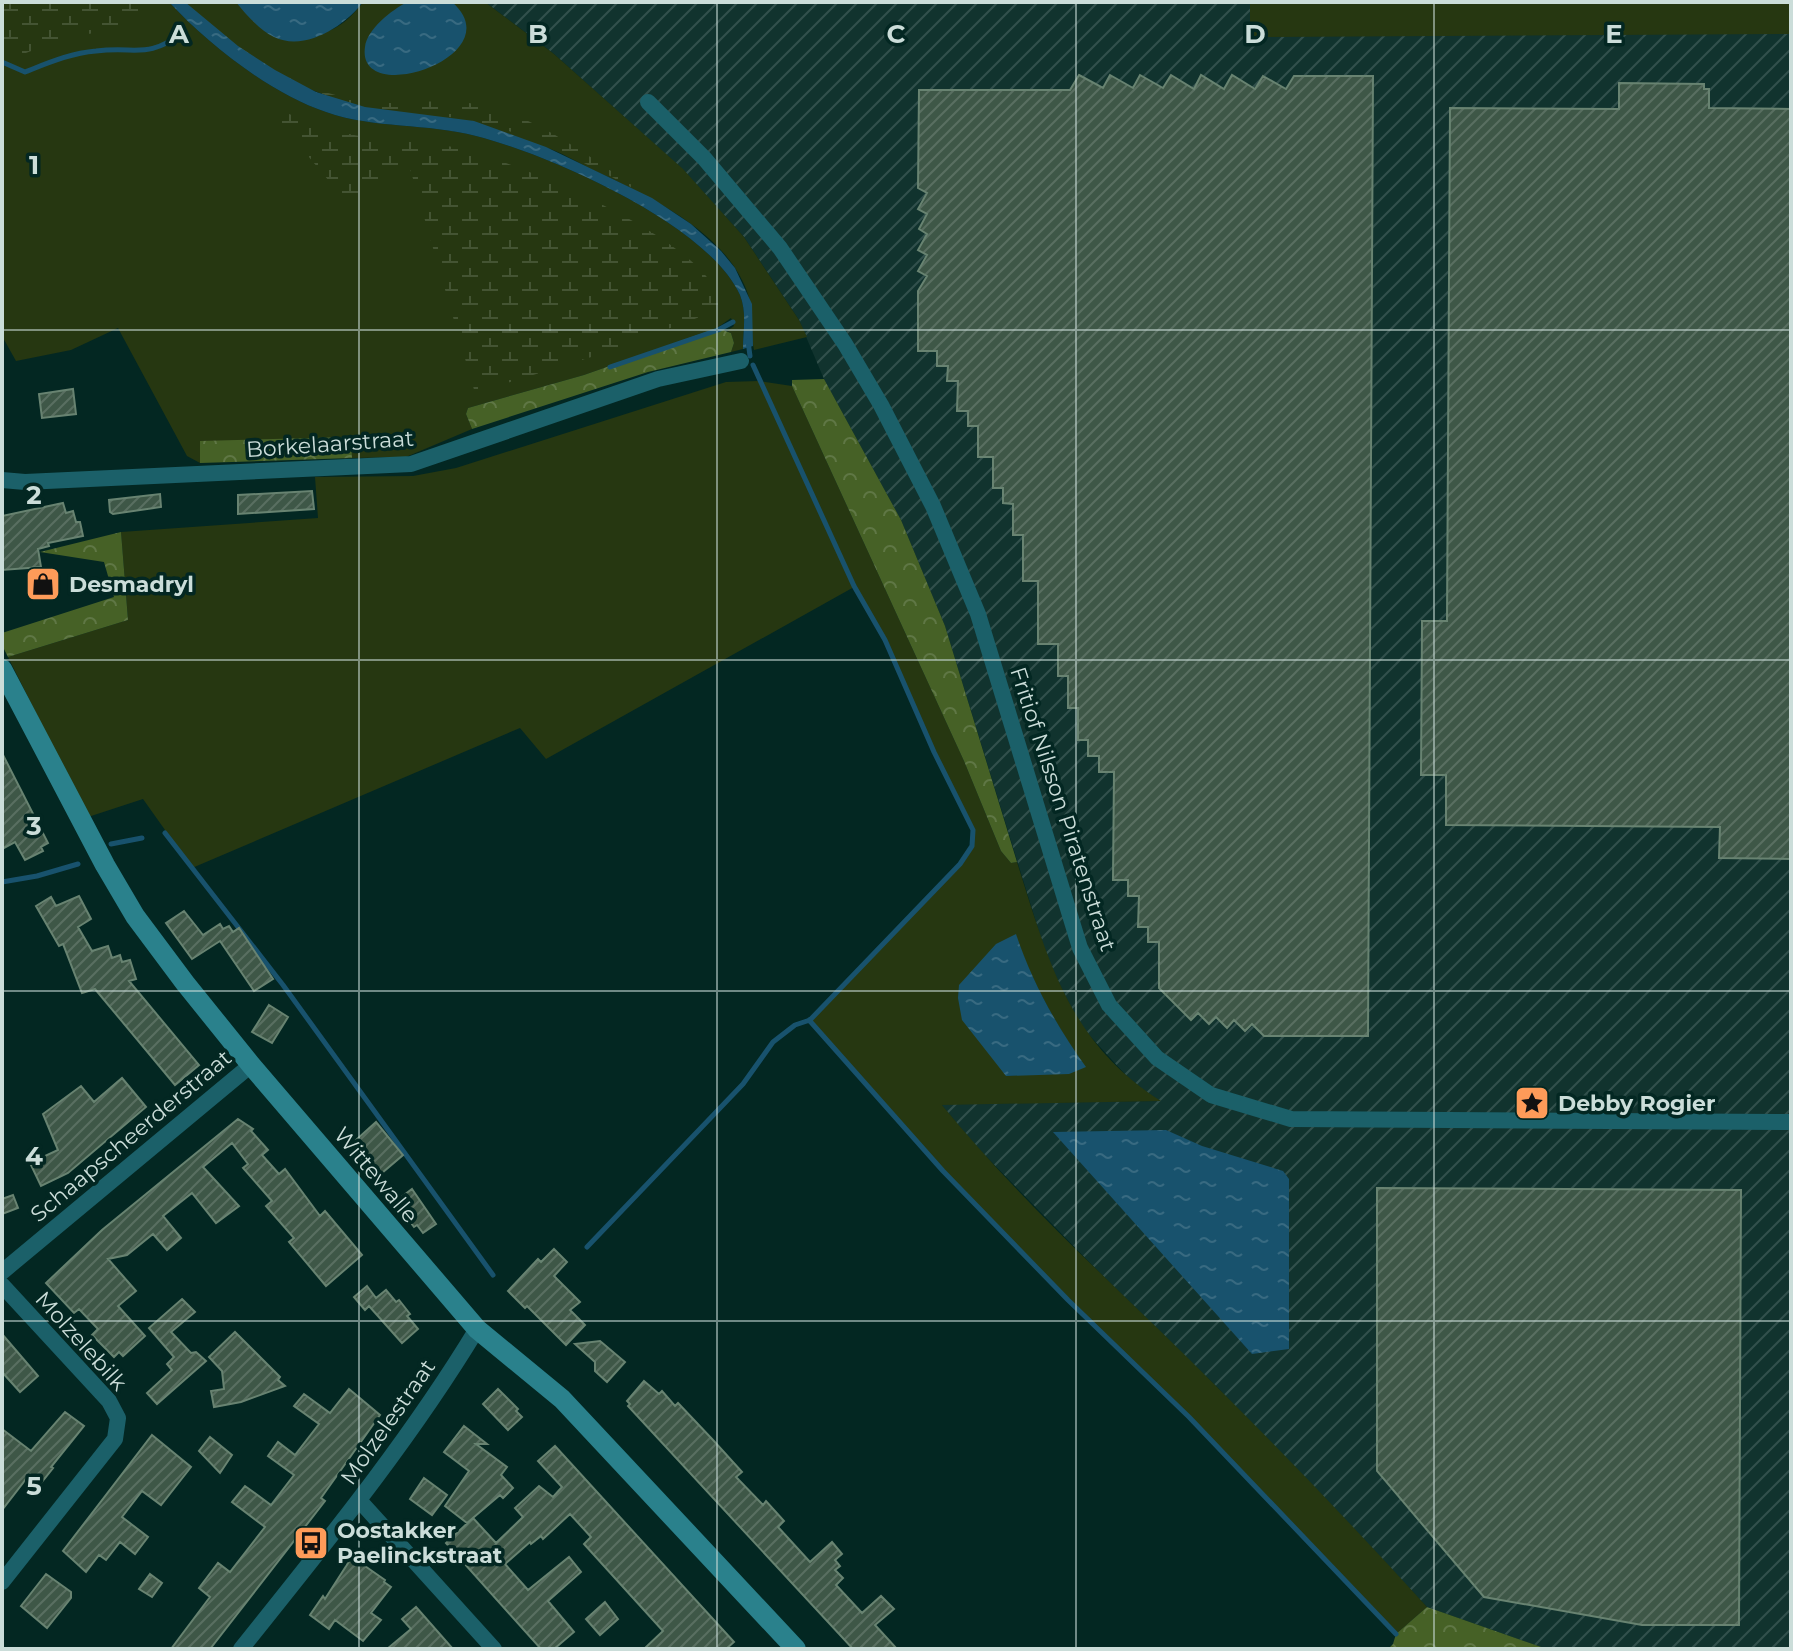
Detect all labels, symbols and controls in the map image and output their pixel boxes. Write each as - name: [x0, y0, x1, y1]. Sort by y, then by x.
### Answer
- text: A: [168, 18, 190, 50]
- text: B: [528, 18, 548, 50]
- text: C: [887, 18, 906, 50]
- text: D: [1244, 18, 1266, 50]
- text: E: [1605, 18, 1623, 50]
- text: 1: [29, 149, 39, 181]
- street label: Borkelaarstraat: [245, 425, 415, 463]
- text: 2: [26, 479, 42, 511]
- shop icon: Desmadryl: [24, 565, 62, 603]
- place label: Desmadryl: [69, 571, 194, 598]
- street label: Fritiof Nilsson Piratenstraat: [1004, 663, 1122, 955]
- text: 3: [25, 810, 42, 842]
- street label: Schaapscheerderstraat: [25, 1044, 237, 1228]
- place icon: Debby Rogier: [1513, 1084, 1551, 1122]
- place label: Debby Rogier: [1558, 1090, 1715, 1117]
- street label: Wittewalle: [328, 1122, 424, 1228]
- text: 4: [25, 1140, 43, 1172]
- street label: Molzelebilk: [29, 1286, 133, 1397]
- street label: Molzelestraat: [335, 1354, 441, 1490]
- text: 5: [26, 1470, 42, 1502]
- place label: Oostakker Paelinckstraat: [337, 1517, 503, 1569]
- bus stop icon: Oostakker Paelinckstraat: [292, 1524, 330, 1562]

